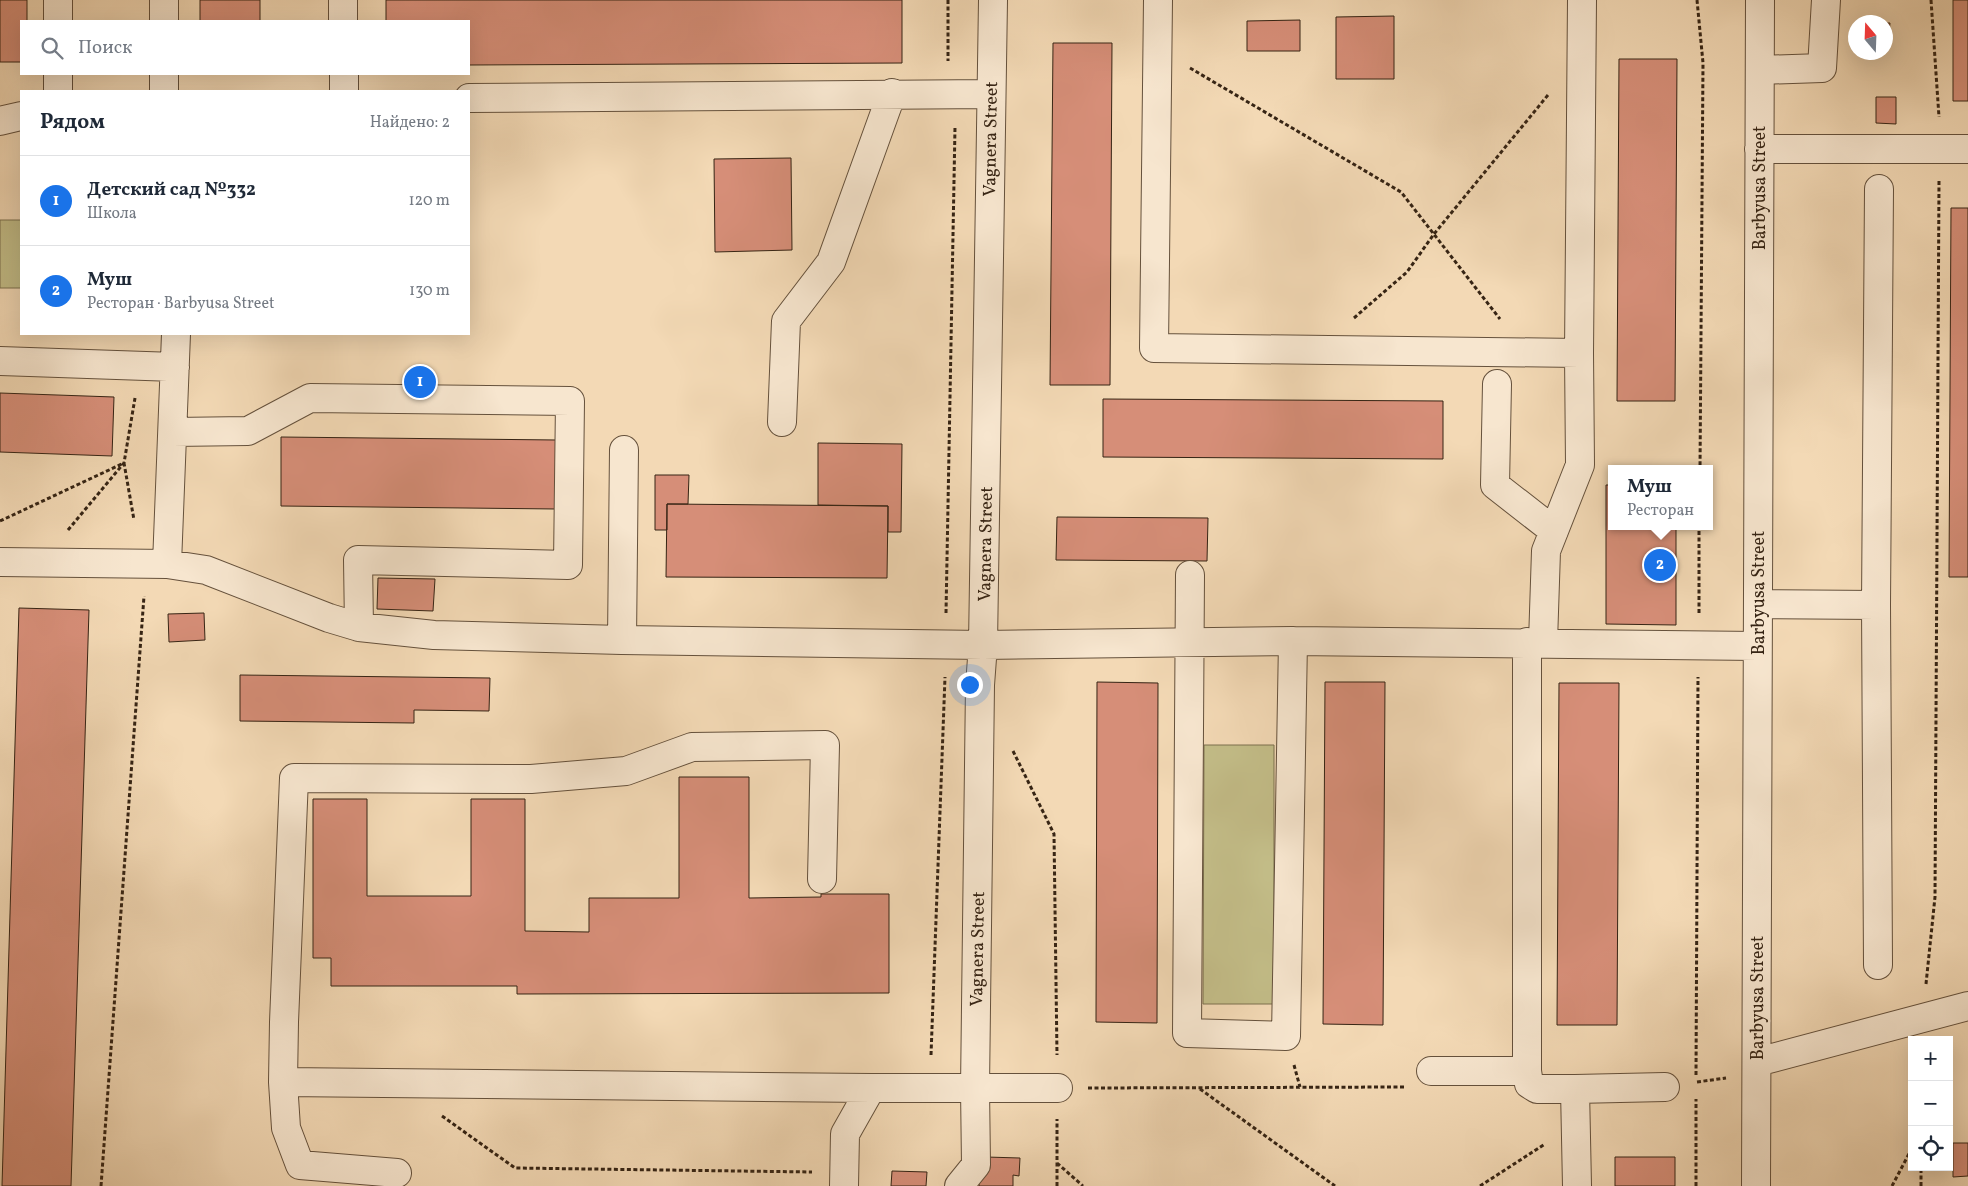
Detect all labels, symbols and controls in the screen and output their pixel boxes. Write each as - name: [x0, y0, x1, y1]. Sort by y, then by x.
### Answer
- north arrow: [1848, 15, 1893, 60]
- search box: [20, 20, 470, 75]
- icon: search: [38, 34, 66, 62]
- text: Поиск: [78, 35, 132, 61]
- street label: Vagnera Street: [978, 81, 1005, 197]
- text: Рядом: [40, 108, 105, 137]
- text: Найдено: 2: [370, 112, 450, 134]
- street label: Barbyusa Street: [1748, 126, 1773, 250]
- text: Детский cад №332: [87, 177, 256, 203]
- text: 1: [53, 190, 59, 212]
- text: 120 m: [408, 190, 450, 212]
- text: Школа: [87, 203, 137, 225]
- text: Муш: [87, 267, 132, 293]
- text: 2: [52, 280, 60, 302]
- text: 130 m: [409, 280, 450, 302]
- text: Ресторан · Barbyusa Street: [87, 293, 275, 315]
- pin: 1: [404, 363, 436, 401]
- popup: [1608, 465, 1713, 530]
- text: Муш: [1627, 474, 1672, 500]
- street label: Vagnera Street: [973, 486, 1000, 602]
- text: Ресторан: [1627, 500, 1694, 522]
- street label: Barbyusa Street: [1747, 531, 1772, 655]
- pin: 2: [1644, 546, 1676, 584]
- your location: [957, 672, 983, 698]
- street label: Vagnera Street: [965, 891, 992, 1007]
- street label: Barbyusa Street: [1746, 936, 1771, 1060]
- map controls: [1908, 1036, 1953, 1171]
- button: +: [1908, 1036, 1953, 1081]
- button: −: [1908, 1081, 1953, 1126]
- button: locate: [1908, 1126, 1953, 1171]

